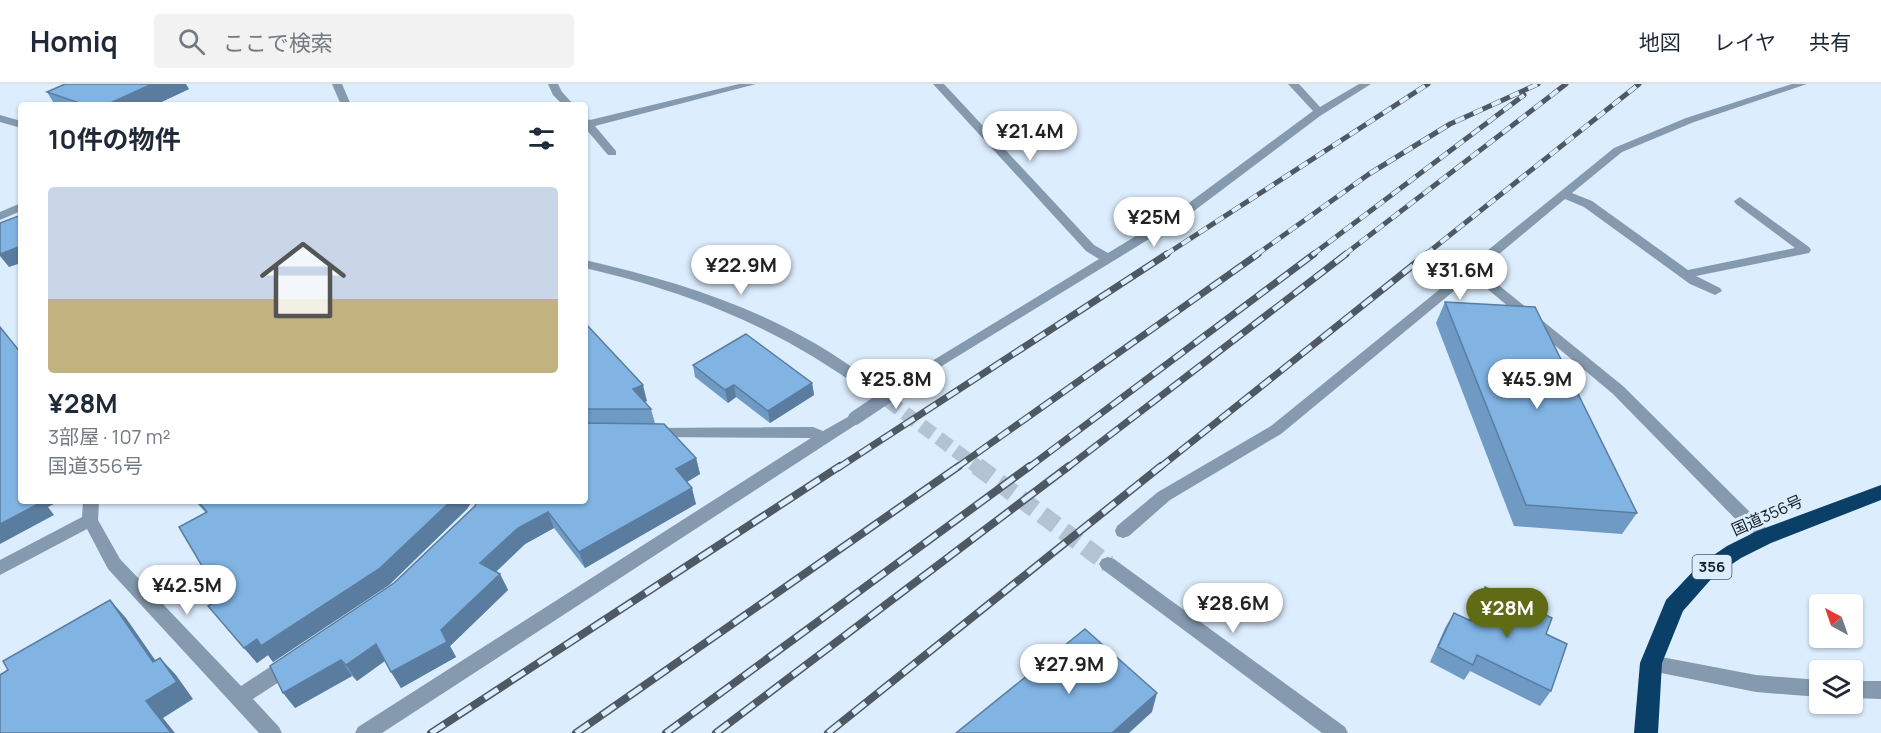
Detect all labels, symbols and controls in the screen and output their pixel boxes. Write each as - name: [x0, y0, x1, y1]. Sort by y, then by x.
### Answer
- search box: [154, 14, 574, 68]
- text: Homiq: [30, 22, 118, 60]
- icon: search: [175, 25, 208, 58]
- text: ここで検索: [223, 28, 333, 58]
- text: 地図: [1639, 28, 1681, 56]
- text: レイヤ: [1714, 28, 1776, 56]
- text: 共有: [1809, 28, 1851, 56]
- pin: ¥21.4M: [981, 111, 1079, 162]
- text: ¥21.4M: [996, 117, 1064, 144]
- text: 10件の物件: [48, 121, 181, 157]
- icon: filters: [525, 122, 558, 155]
- pin: ¥25M: [1118, 197, 1190, 248]
- text: ¥25M: [1128, 203, 1180, 230]
- icon: home: [249, 226, 357, 334]
- pin: ¥22.9M: [692, 245, 790, 296]
- pin: ¥31.6M: [1411, 250, 1509, 301]
- text: ¥22.9M: [705, 251, 777, 278]
- text: ¥31.6M: [1426, 256, 1494, 283]
- pin: ¥25.8M: [847, 359, 945, 410]
- pin: ¥45.9M: [1488, 359, 1586, 410]
- text: ¥25.8M: [860, 365, 932, 392]
- text: ¥45.9M: [1502, 365, 1572, 392]
- text: ¥28M: [48, 385, 118, 421]
- text: 3部屋 · 107 m²: [48, 423, 171, 450]
- text: 国道356号: [48, 452, 143, 479]
- street label: 国道356号: [1728, 489, 1806, 541]
- road number: 356: [1692, 555, 1732, 579]
- pin: ¥42.5M: [138, 565, 236, 616]
- text: ¥42.5M: [152, 571, 222, 598]
- pin: ¥28.6M: [1184, 583, 1282, 634]
- pin: ¥28M: [1471, 588, 1543, 639]
- text: ¥28.6M: [1197, 589, 1269, 616]
- text: ¥28M: [1480, 594, 1534, 621]
- north arrow: [1809, 594, 1863, 648]
- map controls: [1809, 594, 1863, 714]
- pin: ¥27.9M: [1020, 644, 1118, 695]
- text: ¥27.9M: [1034, 650, 1104, 677]
- button: layers: [1809, 660, 1863, 714]

